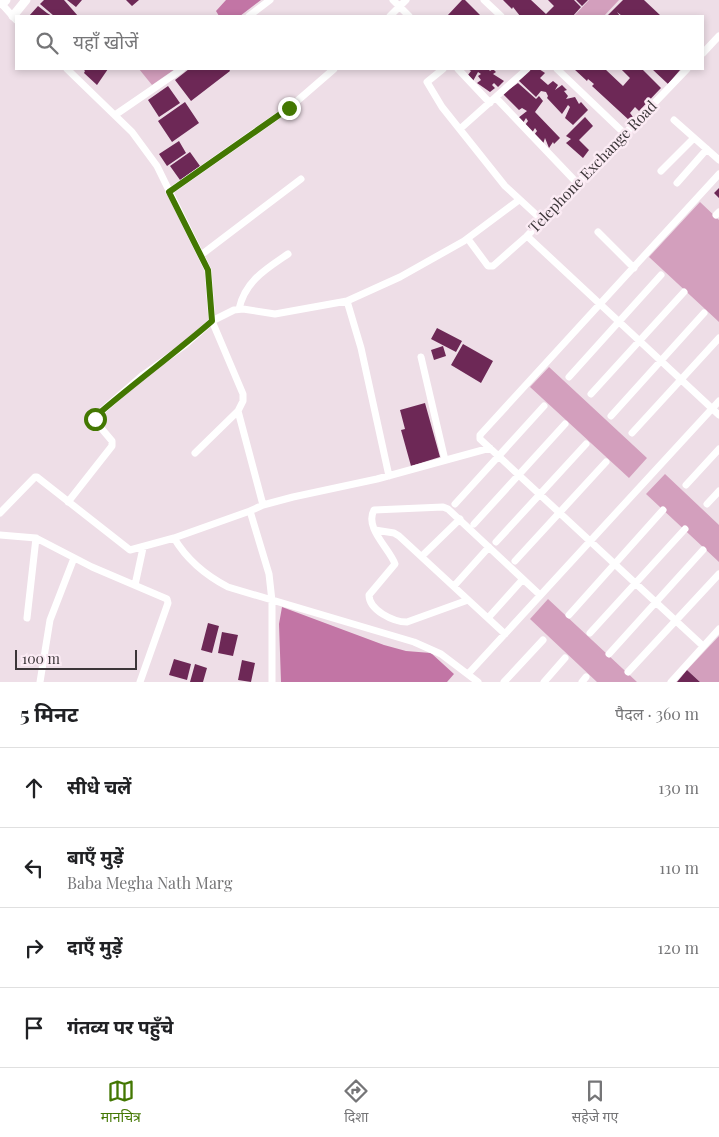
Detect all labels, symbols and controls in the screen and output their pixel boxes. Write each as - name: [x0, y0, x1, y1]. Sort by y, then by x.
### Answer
- search box: [15, 15, 704, 70]
- text: यहाँ खोजें: [73, 28, 138, 54]
- icon: search: [33, 29, 61, 57]
- street label: Telephone Exchange Road: [524, 96, 661, 237]
- route end: [278, 97, 301, 120]
- route start: [84, 408, 107, 431]
- scale bar: [15, 647, 138, 670]
- text: 100 m: [22, 649, 60, 668]
- text: 5 मिनट: [20, 699, 78, 727]
- text: पैदल · 360 m: [615, 703, 699, 724]
- text: सीधे चलें: [67, 773, 131, 799]
- icon: ahead: [20, 774, 48, 802]
- text: 130 m: [658, 777, 699, 798]
- text: बाएँ मुड़ें: [67, 843, 124, 869]
- icon: left: [20, 854, 48, 882]
- text: 110 m: [659, 857, 699, 878]
- text: Baba Megha Nath Marg: [67, 872, 232, 893]
- text: दाएँ मुड़ें: [67, 933, 122, 959]
- icon: right: [20, 934, 48, 962]
- text: 120 m: [658, 937, 699, 958]
- text: गंतव्य पर पहुँचे: [67, 1013, 174, 1039]
- icon: arrive: [20, 1014, 48, 1042]
- tab: मानचित्र: [101, 1077, 141, 1128]
- tab: दिशा: [342, 1077, 370, 1128]
- tab: सहेजे गए: [572, 1077, 618, 1128]

